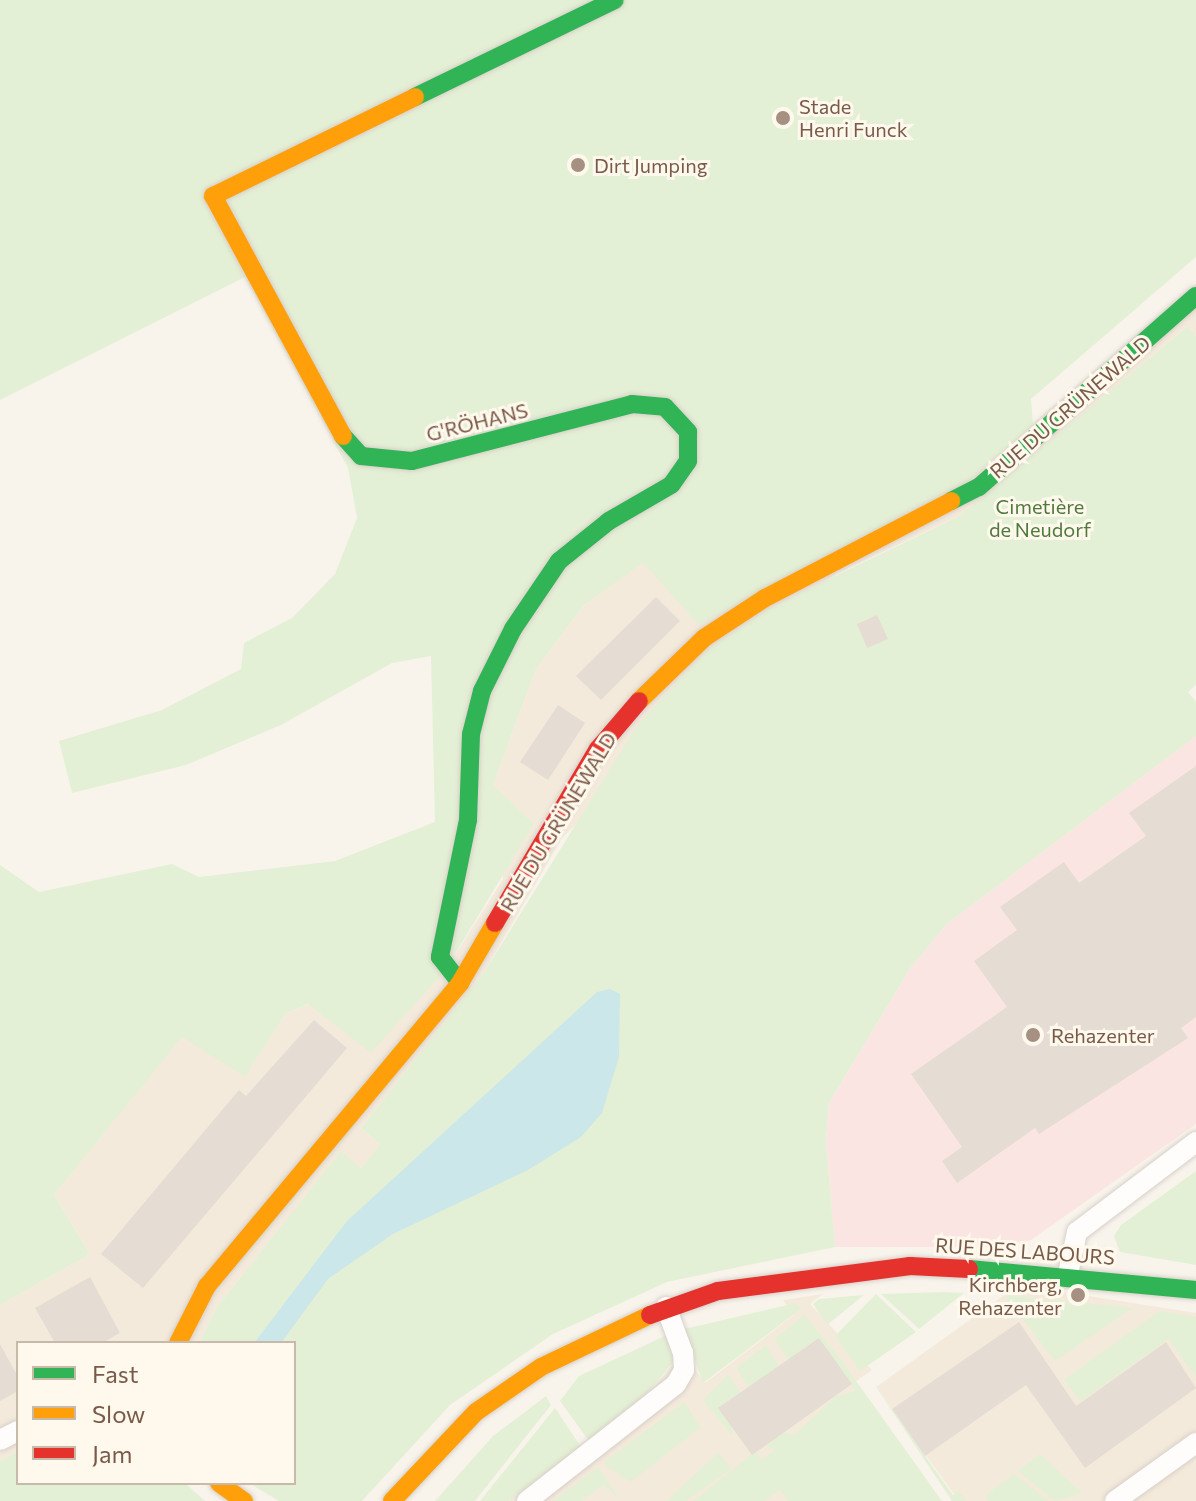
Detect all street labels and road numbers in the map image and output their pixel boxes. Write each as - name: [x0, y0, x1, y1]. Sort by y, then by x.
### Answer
- street label: RUE DU GRÜNEWALD: [985, 331, 1155, 483]
- street label: G'RÖHANS: [424, 398, 530, 446]
- street label: RUE DU GRÜNEWALD: [495, 728, 621, 916]
- street label: RUE DES LABOURS: [935, 1233, 1115, 1269]

